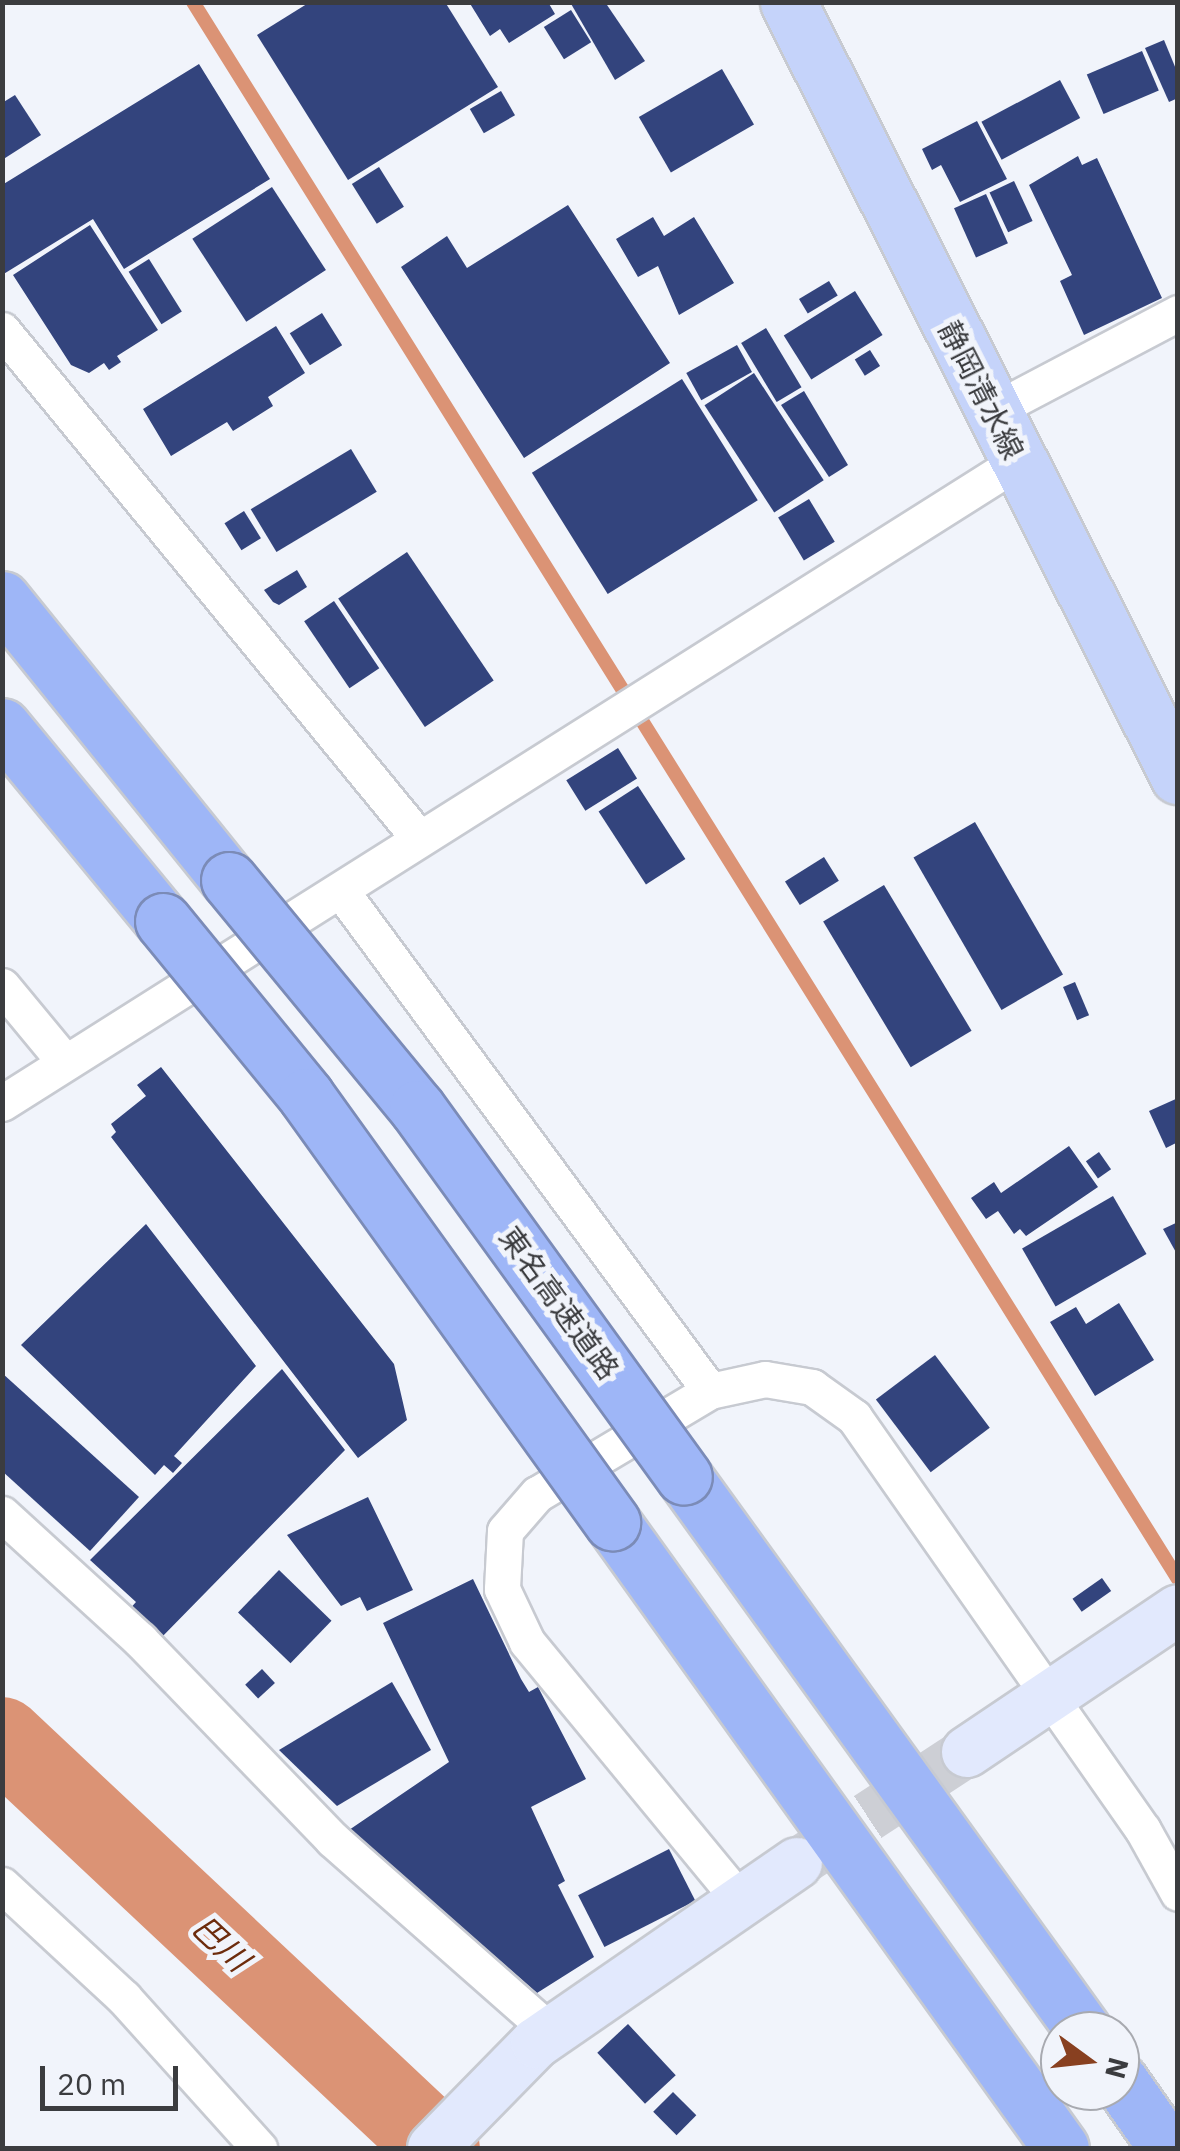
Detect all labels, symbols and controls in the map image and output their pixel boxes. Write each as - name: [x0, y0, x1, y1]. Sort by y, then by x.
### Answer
- street label: 静岡清水線: [931, 315, 1031, 465]
- street label: 東名高速道路: [492, 1220, 626, 1386]
- water label: 巴川: [185, 1907, 257, 1979]
- north arrow: [1040, 2011, 1140, 2111]
- scale bar: [45, 2046, 182, 2108]
- text: N: [1097, 2054, 1138, 2083]
- text: 20 m: [57, 2064, 126, 2103]

